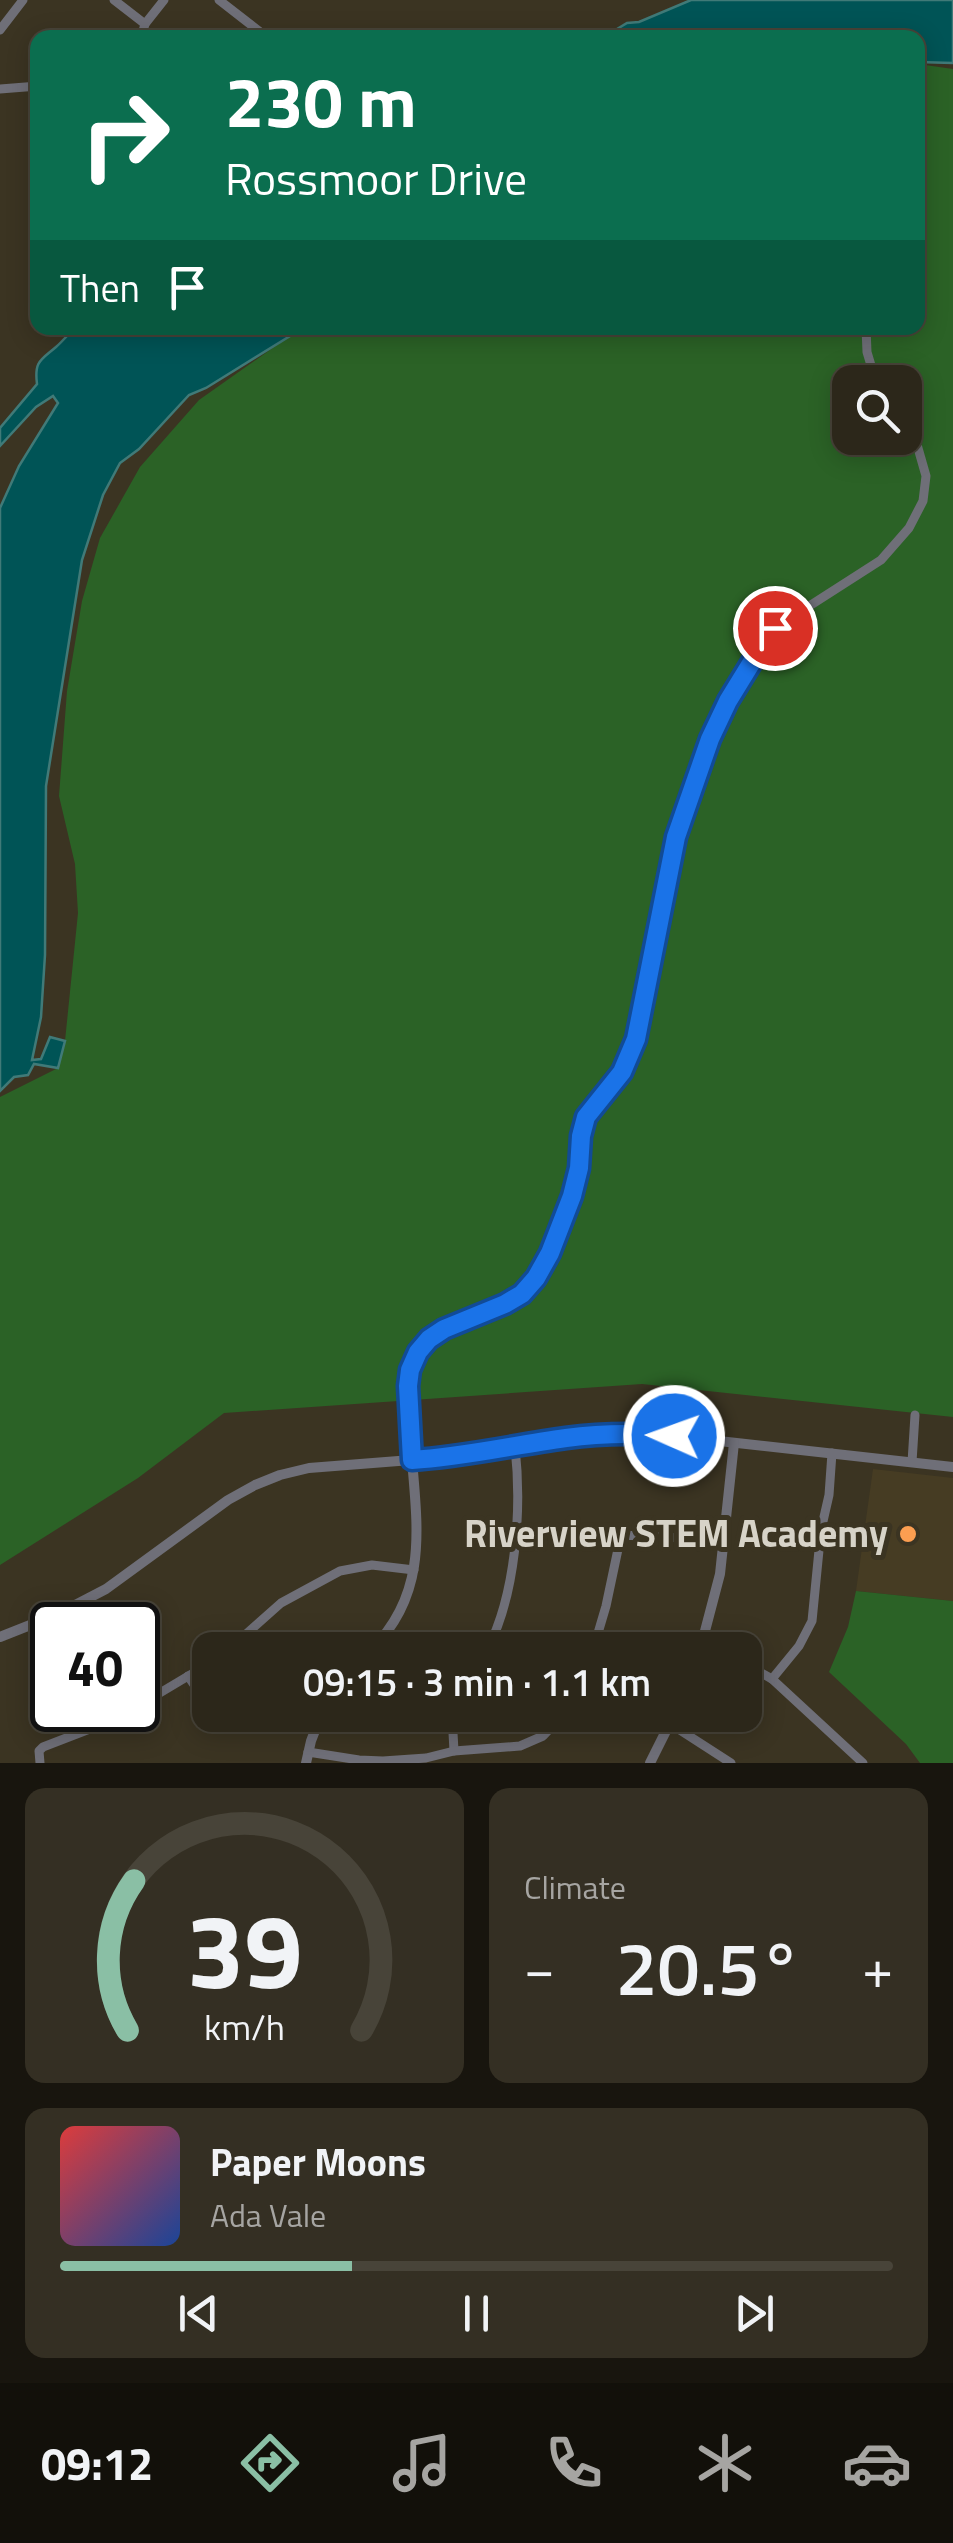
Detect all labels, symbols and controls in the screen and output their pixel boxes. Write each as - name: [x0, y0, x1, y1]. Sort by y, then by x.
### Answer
- text: 230 m: [225, 48, 417, 154]
- icon: right: [60, 70, 190, 200]
- text: Rossmoor Drive: [225, 144, 527, 212]
- text: Then: [60, 259, 140, 317]
- icon: arrive: [160, 260, 215, 315]
- map controls: [832, 365, 922, 455]
- button: search: [832, 365, 922, 455]
- pin: [733, 586, 818, 671]
- icon: arrive: [748, 601, 803, 656]
- position arrow: [622, 1384, 726, 1488]
- place label: Riverview STEM Academy: [464, 1504, 888, 1562]
- marker: Riverview STEM Academy: [897, 1523, 919, 1545]
- speed limit sign: 40: [30, 1602, 160, 1732]
- text: 09:15 · 3 min · 1.1 km: [303, 1653, 651, 1711]
- text: Climate: [524, 1863, 626, 1911]
- text: 39: [186, 1870, 303, 2028]
- text: 20.5°: [616, 1910, 801, 2024]
- text: −: [524, 1926, 555, 2009]
- text: +: [862, 1926, 893, 2009]
- text: km/h: [204, 1999, 285, 2054]
- text: Paper Moons: [210, 2133, 426, 2191]
- text: Ada Vale: [210, 2191, 326, 2239]
- icon: previous: [171, 2286, 226, 2341]
- icon: pause: [449, 2286, 504, 2341]
- icon: next: [727, 2286, 782, 2341]
- icon: directions: [235, 2428, 305, 2498]
- icon: music: [387, 2428, 457, 2498]
- icon: phone: [539, 2428, 609, 2498]
- icon: climate: [690, 2428, 760, 2498]
- icon: car: [842, 2428, 912, 2498]
- text: 09:12: [41, 2429, 153, 2497]

